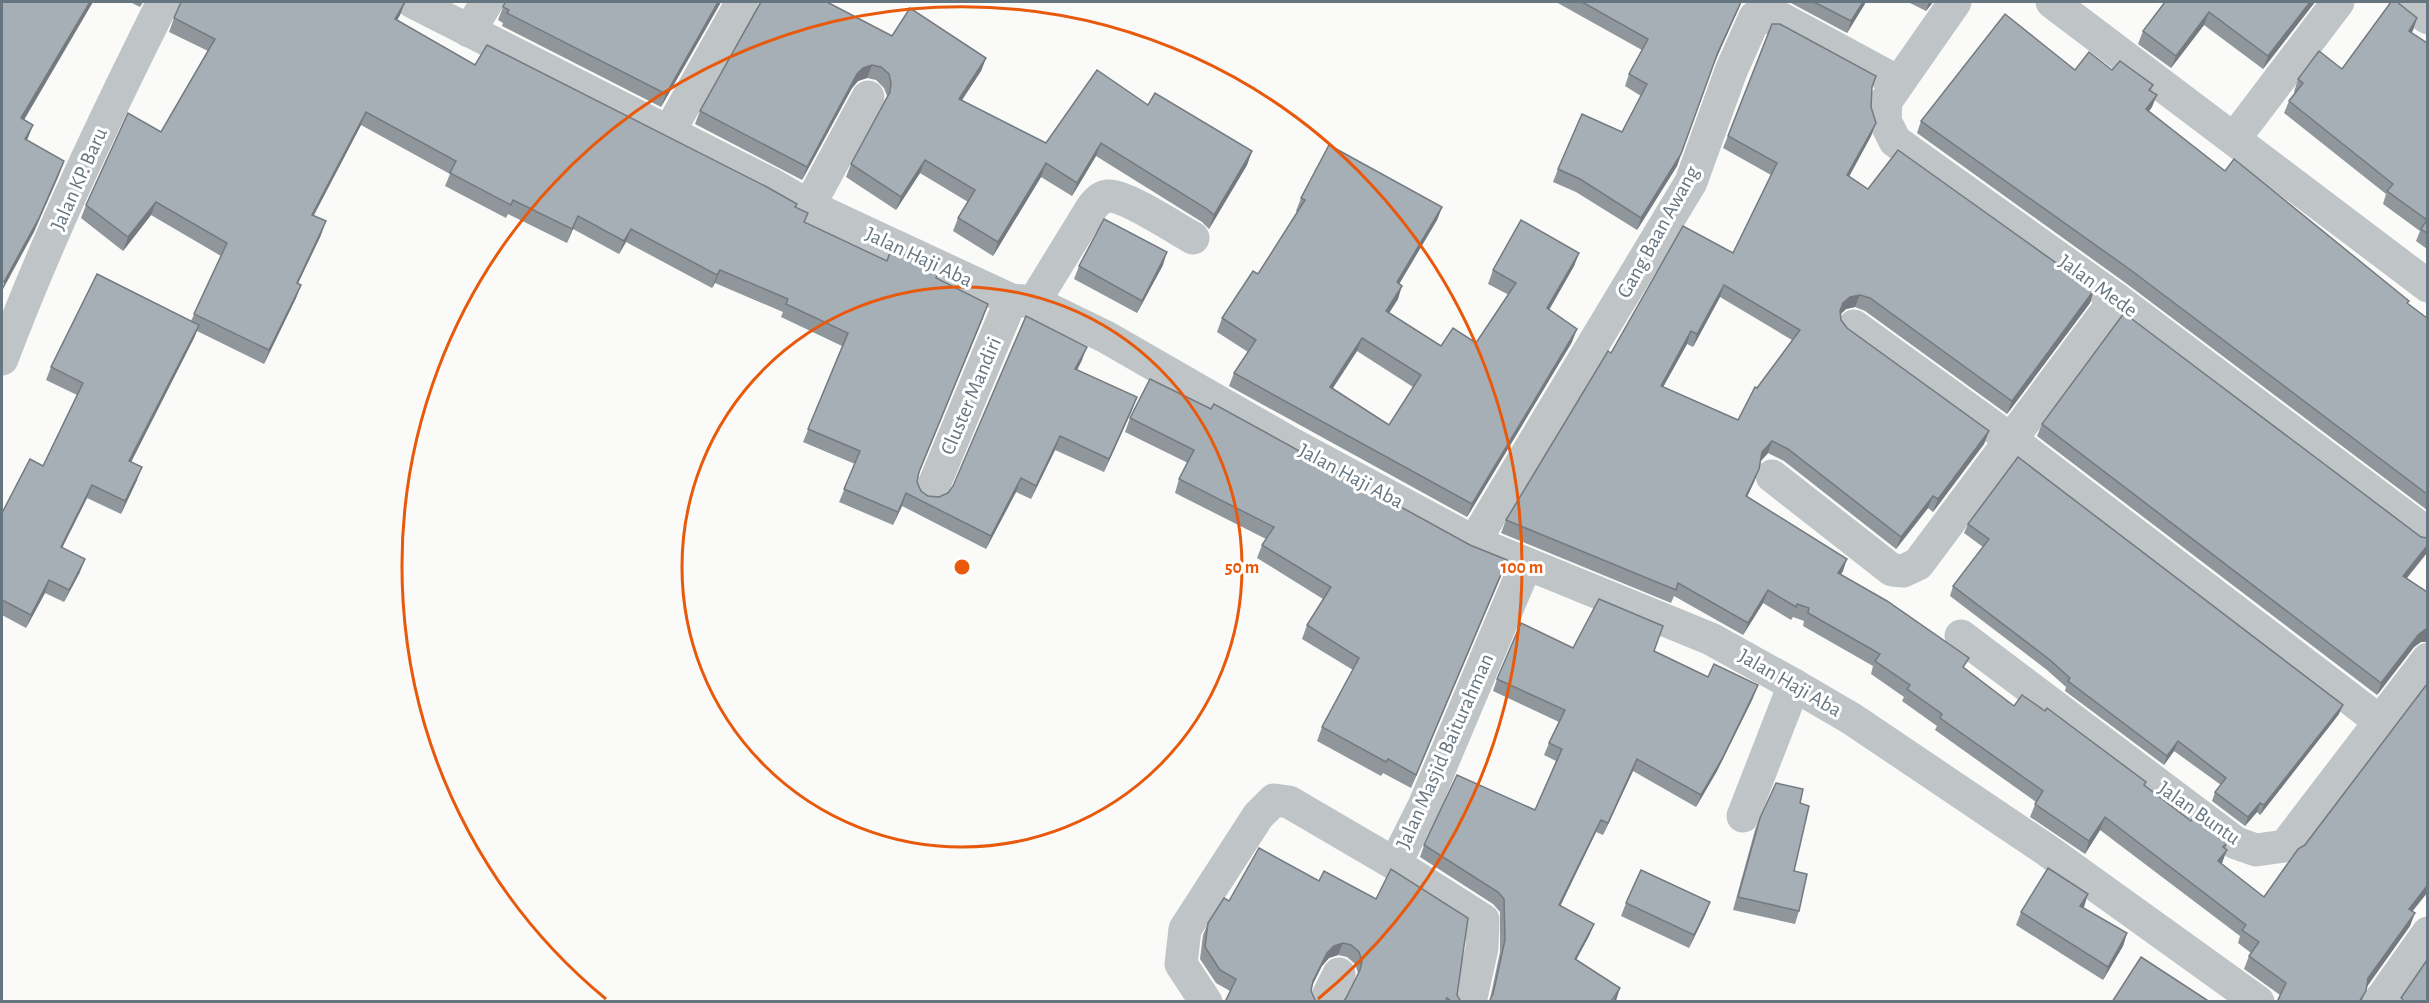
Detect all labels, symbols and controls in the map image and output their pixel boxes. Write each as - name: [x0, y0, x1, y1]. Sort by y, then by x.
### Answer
- street label: Jalan KP. Baru: [47, 124, 111, 233]
- street label: Gang Baan Awang: [1613, 162, 1703, 302]
- street label: Jalan Haji Aba: [862, 223, 976, 291]
- street label: Jalan Mede: [2055, 251, 2141, 321]
- street label: Cluster Mandiri: [937, 334, 1005, 458]
- street label: Jalan Haji Aba: [1295, 440, 1407, 512]
- centre of rings: [952, 557, 972, 577]
- text: 50 m: [1225, 559, 1259, 577]
- text: 100 m: [1501, 559, 1543, 577]
- street label: Jalan Haji Aba: [1735, 645, 1845, 721]
- street label: Jalan Masjid Baiturahman: [1393, 650, 1497, 852]
- street label: Jalan Buntu: [2154, 777, 2244, 849]

